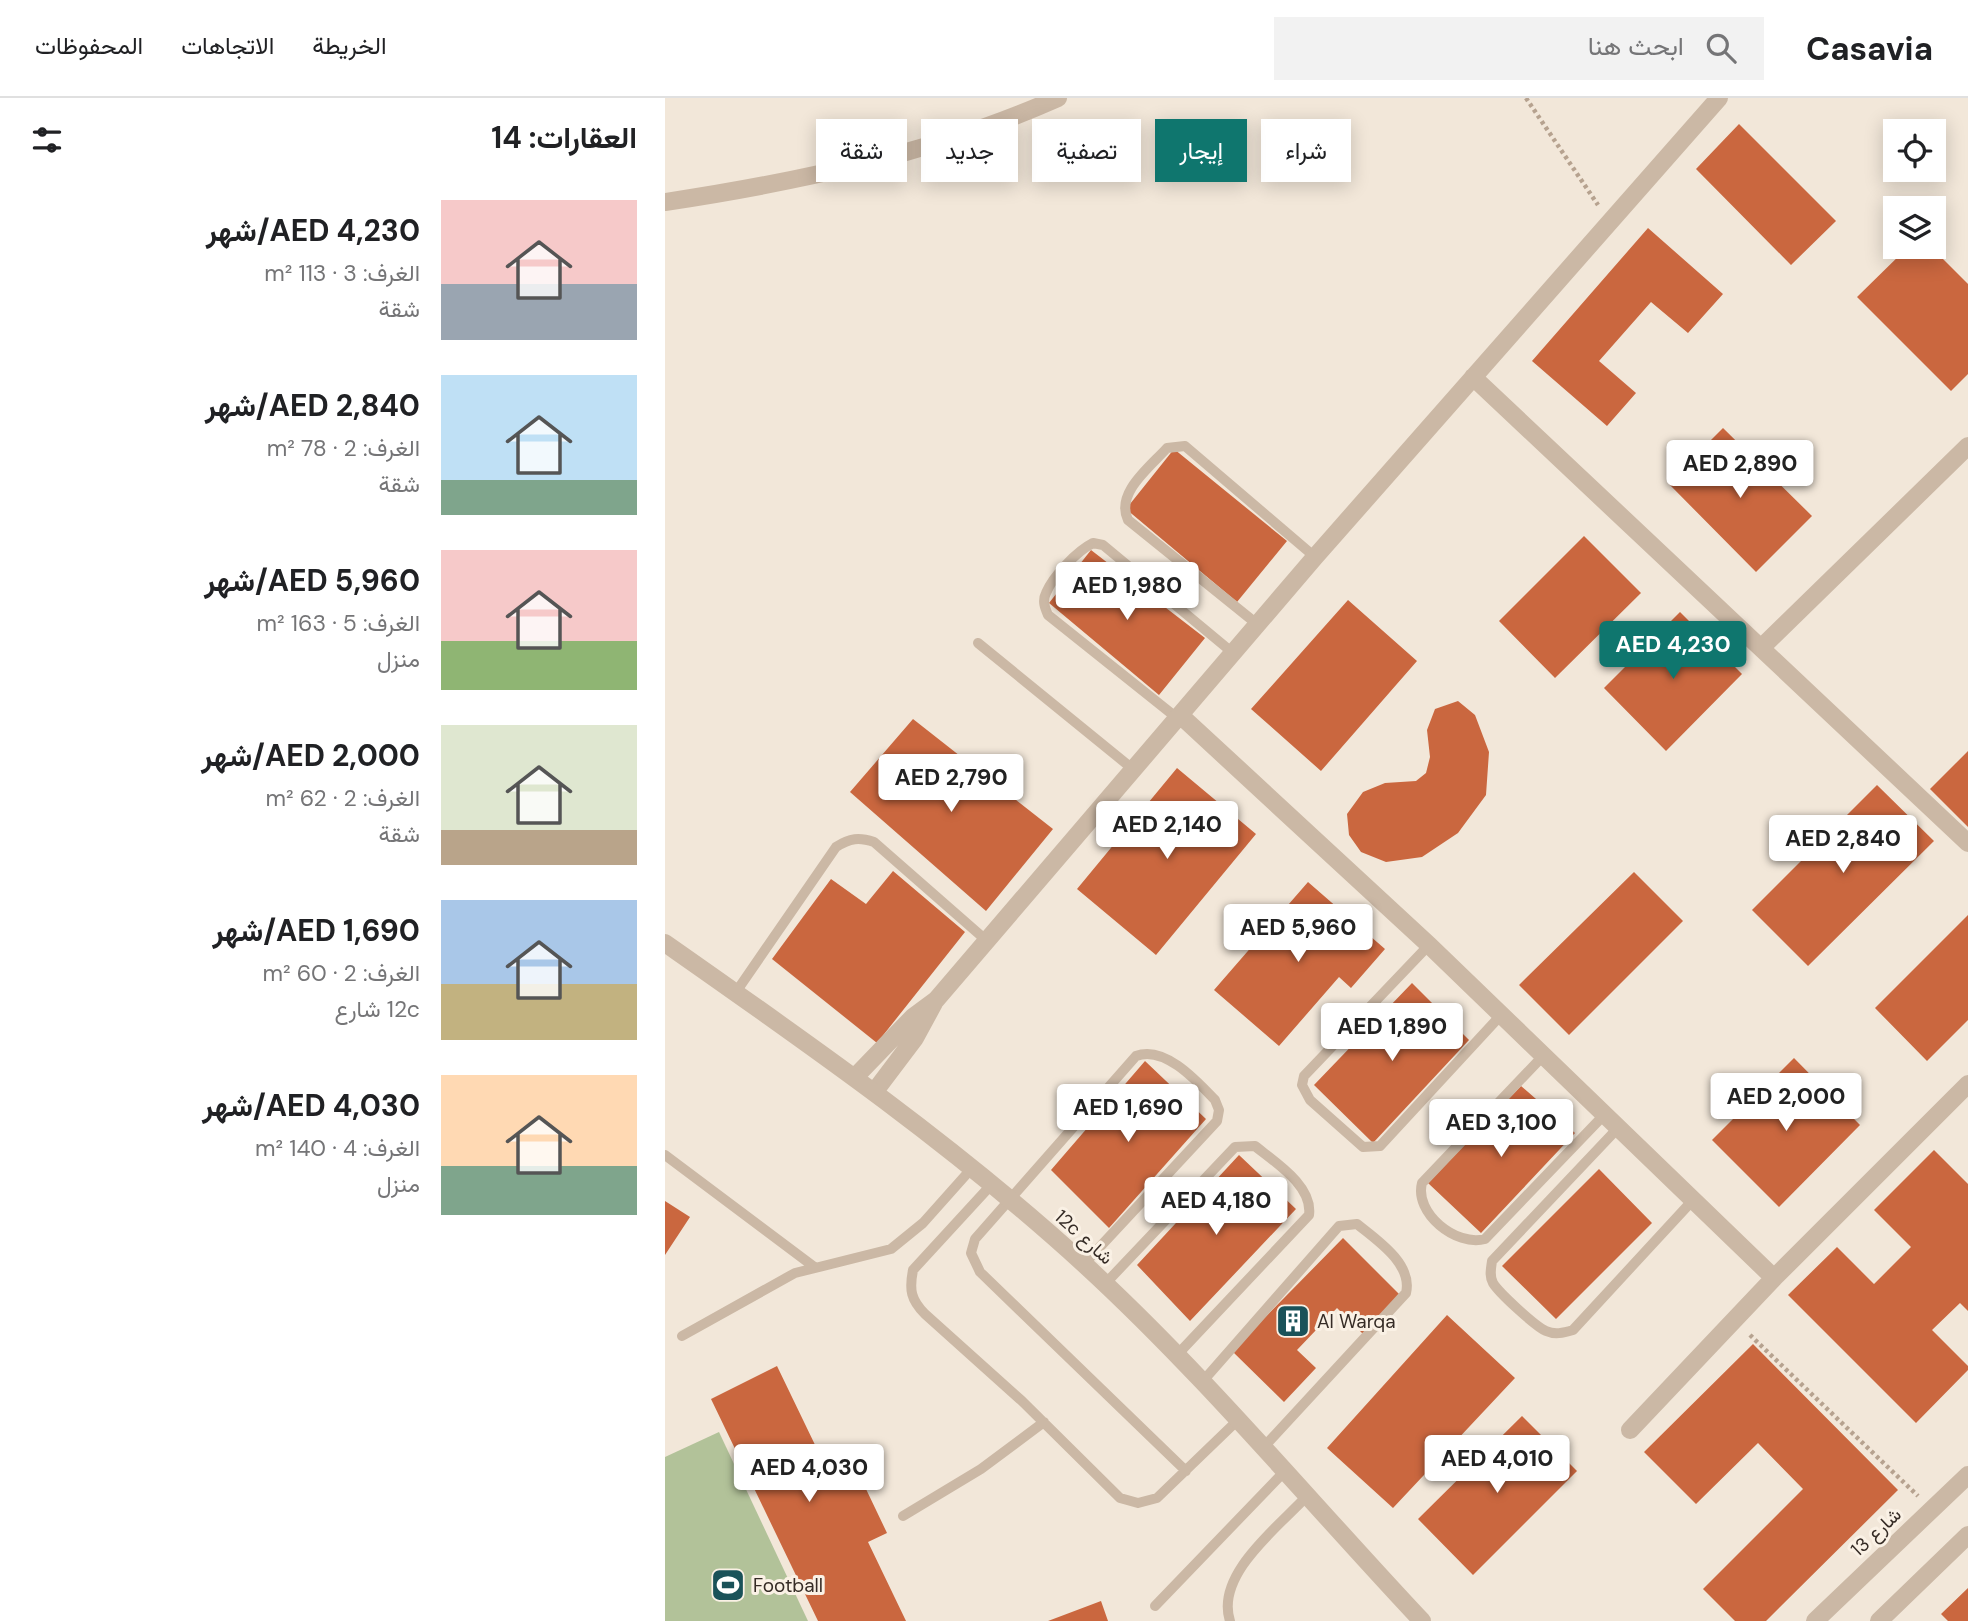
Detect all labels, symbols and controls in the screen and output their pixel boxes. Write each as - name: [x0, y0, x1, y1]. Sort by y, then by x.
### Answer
- search box: [1274, 17, 1764, 80]
- text: Casavia: [1806, 27, 1933, 70]
- text: ابحث هنا: [1588, 29, 1684, 63]
- icon: search: [1702, 29, 1740, 67]
- text: المحفوظات: [35, 30, 143, 61]
- text: الاتجاهات: [181, 30, 274, 61]
- text: الخريطة: [312, 30, 387, 61]
- text: العقارات: 14: [491, 118, 637, 157]
- chip: شقة: [816, 119, 907, 182]
- chip: جديد: [921, 119, 1018, 182]
- chip: تصفية: [1032, 119, 1141, 182]
- chip: إيجار: [1155, 119, 1247, 182]
- chip: شراء: [1261, 119, 1351, 182]
- map controls: [1883, 119, 1946, 259]
- button: locate: [1883, 119, 1946, 182]
- icon: filters: [28, 121, 66, 159]
- button: layers: [1883, 196, 1946, 259]
- text: AED 4,230/شهر: [206, 211, 420, 250]
- icon: home: [497, 228, 581, 312]
- text: الغرف: 3 · 113 m²: [264, 258, 420, 288]
- text: شقة: [378, 294, 420, 324]
- text: AED 2,840/شهر: [205, 386, 420, 425]
- icon: home: [497, 403, 581, 487]
- text: الغرف: 2 · 78 m²: [267, 433, 420, 463]
- pin: AED 2,890: [1660, 440, 1820, 500]
- text: AED 2,890: [1682, 448, 1798, 478]
- text: شقة: [378, 469, 420, 499]
- text: AED 5,960/شهر: [204, 561, 420, 600]
- pin: AED 1,980: [1047, 562, 1207, 622]
- text: AED 1,980: [1072, 570, 1182, 600]
- icon: home: [497, 578, 581, 662]
- text: الغرف: 5 · 163 m²: [257, 608, 420, 638]
- pin: AED 4,230: [1593, 622, 1753, 681]
- text: AED 4,230: [1615, 629, 1731, 659]
- text: منزل: [377, 644, 420, 674]
- text: AED 2,000/شهر: [201, 736, 420, 775]
- icon: home: [497, 753, 581, 837]
- pin: AED 2,790: [871, 754, 1031, 814]
- text: AED 2,790: [894, 762, 1008, 792]
- text: الغرف: 2 · 62 m²: [265, 783, 420, 813]
- pin: AED 2,140: [1087, 802, 1247, 861]
- text: AED 2,140: [1112, 809, 1222, 839]
- pin: AED 2,840: [1763, 816, 1923, 875]
- text: شقة: [378, 819, 420, 849]
- text: AED 2,840: [1785, 823, 1901, 853]
- pin: AED 5,960: [1218, 904, 1378, 964]
- text: AED 1,690/شهر: [212, 911, 420, 950]
- text: AED 5,960: [1240, 912, 1356, 942]
- icon: home: [497, 928, 581, 1012]
- text: الغرف: 2 · 60 m²: [262, 958, 420, 988]
- text: 12c شارع: [334, 994, 420, 1024]
- pin: AED 1,890: [1312, 1004, 1472, 1063]
- text: AED 1,890: [1337, 1011, 1447, 1041]
- pin: AED 2,000: [1706, 1074, 1866, 1133]
- text: AED 2,000: [1727, 1081, 1845, 1111]
- pin: AED 1,690: [1048, 1084, 1208, 1144]
- text: AED 4,030/شهر: [202, 1086, 420, 1125]
- text: AED 1,690: [1073, 1092, 1183, 1122]
- pin: AED 3,100: [1421, 1100, 1581, 1159]
- icon: home: [497, 1103, 581, 1187]
- text: AED 3,100: [1445, 1107, 1557, 1137]
- text: الغرف: 4 · 140 m²: [255, 1133, 420, 1163]
- text: منزل: [377, 1169, 420, 1199]
- pin: AED 4,180: [1136, 1178, 1296, 1237]
- text: AED 4,180: [1160, 1185, 1272, 1215]
- street label: 12c شارع: [1049, 1204, 1119, 1270]
- building icon: Al Warqa: [1274, 1302, 1312, 1340]
- place label: Al Warqa: [1317, 1309, 1396, 1334]
- pin: AED 4,010: [1417, 1436, 1577, 1495]
- text: AED 4,010: [1441, 1443, 1553, 1473]
- pin: AED 4,030: [729, 1444, 889, 1504]
- text: AED 4,030: [750, 1452, 868, 1482]
- street label: شارع 13: [1845, 1502, 1907, 1562]
- sports icon: Football: [709, 1566, 747, 1604]
- place label: Football: [753, 1573, 823, 1598]

